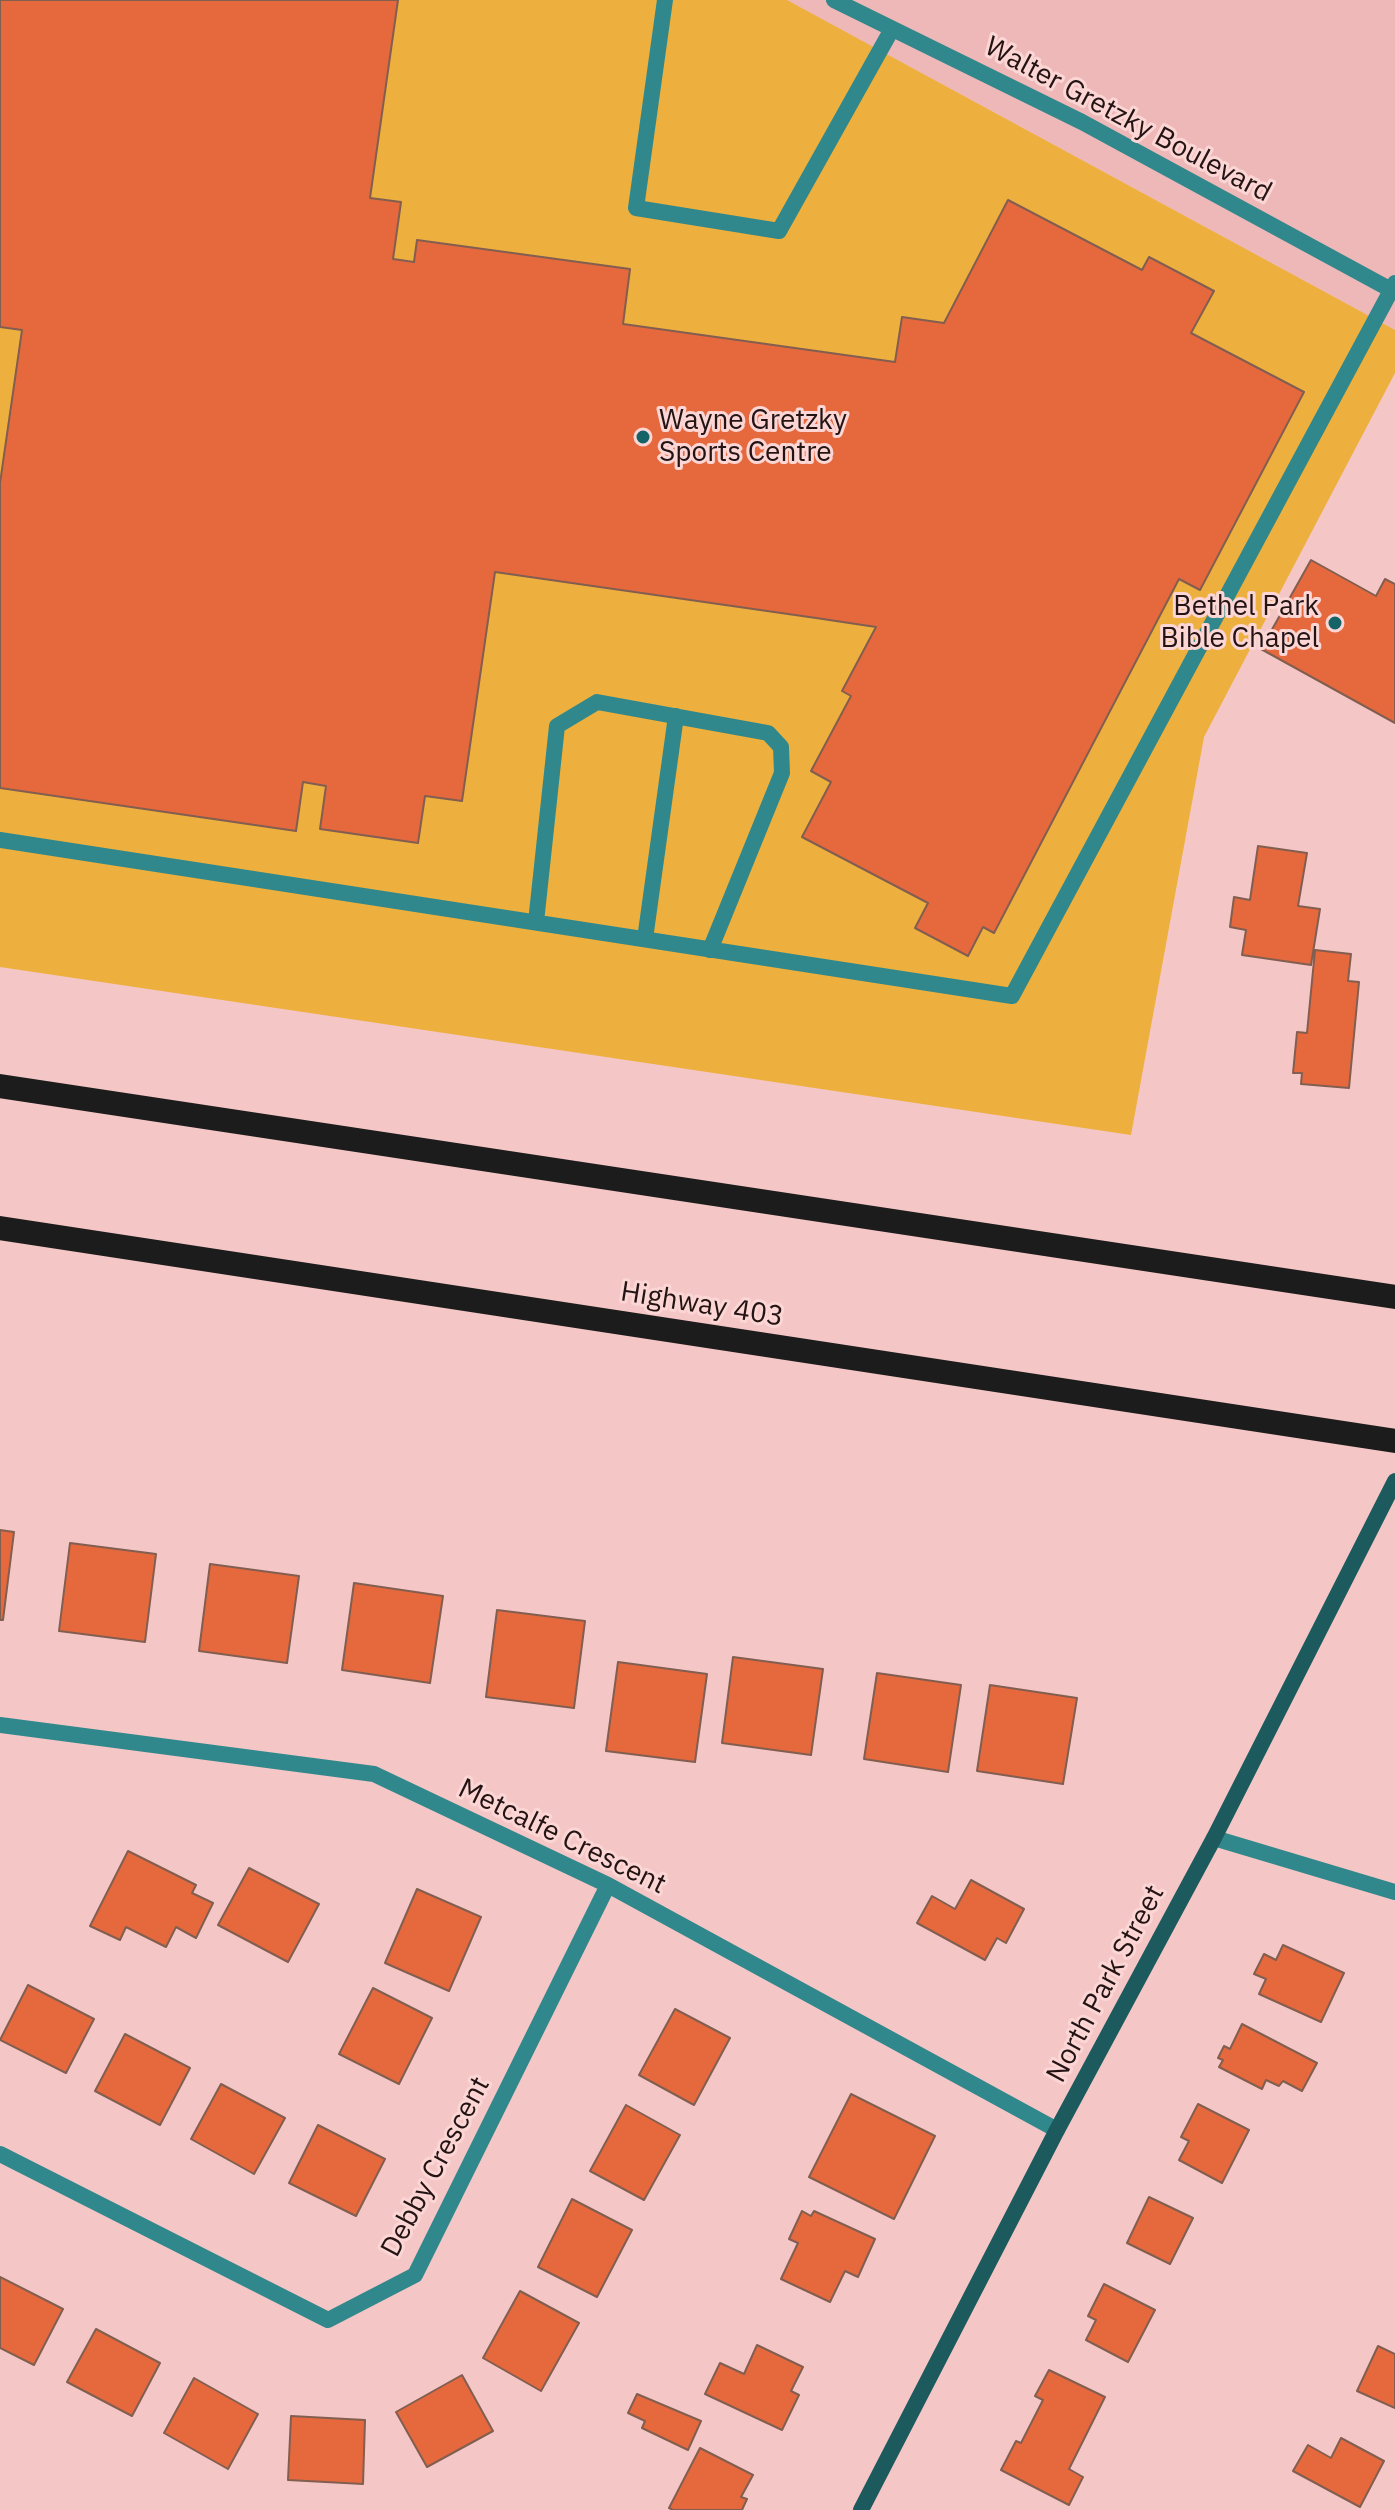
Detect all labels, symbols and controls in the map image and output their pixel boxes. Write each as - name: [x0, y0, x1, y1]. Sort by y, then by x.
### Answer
- street label: Walter Gretzky Boulevard: [979, 30, 1277, 210]
- place label: Wayne Gretzky Sports Centre: [659, 404, 847, 470]
- marker: Wayne Gretzky Sports Centre: [634, 428, 652, 446]
- place label: Bethel Park Bible Chapel: [1160, 590, 1319, 656]
- marker: Bethel Park Bible Chapel: [1326, 614, 1344, 632]
- street label: Highway 403: [618, 1276, 786, 1334]
- street label: Metcalfe Crescent: [453, 1772, 671, 1902]
- street label: North Park Street: [1040, 1880, 1172, 2088]
- street label: Debby Crescent: [375, 2071, 497, 2263]

